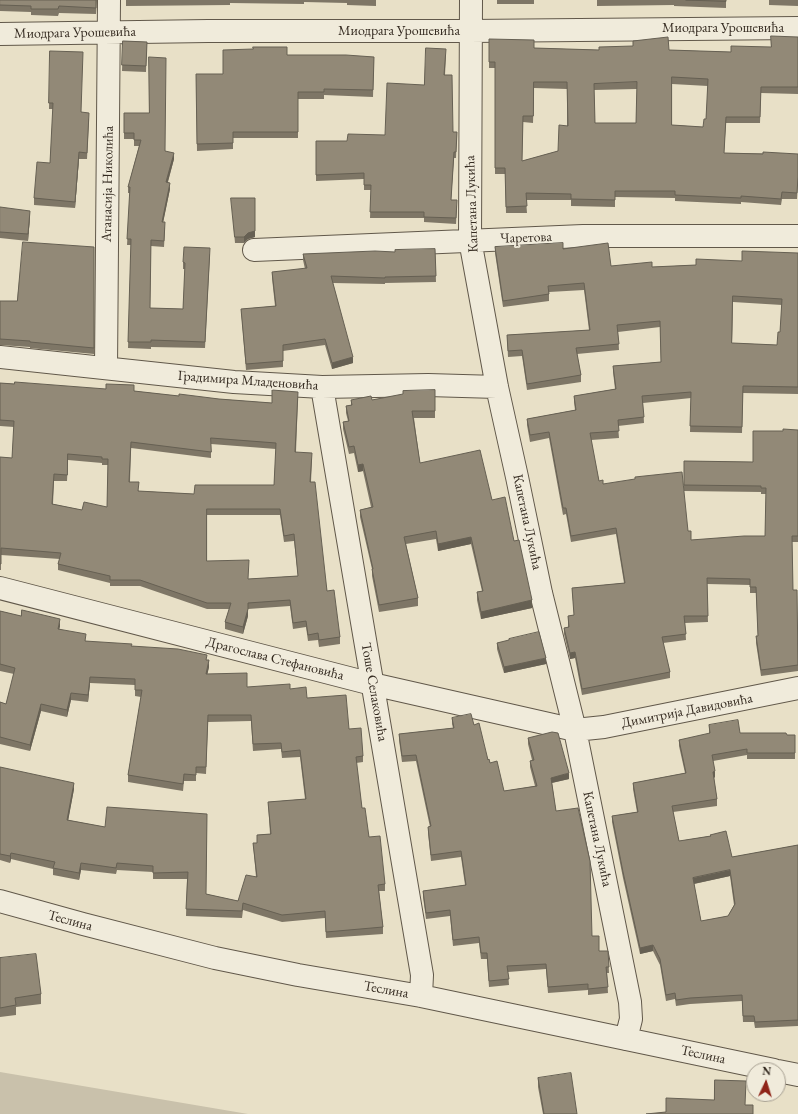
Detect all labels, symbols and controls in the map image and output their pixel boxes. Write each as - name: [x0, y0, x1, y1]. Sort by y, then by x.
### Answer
- street label: Миодрага Урошевића: [662, 20, 784, 36]
- street label: Миодрага Урошевића: [338, 23, 460, 39]
- street label: Миодрага Урошевића: [14, 24, 136, 42]
- street label: Атанасија Николића: [99, 126, 117, 242]
- street label: Капетана Лукића: [462, 155, 482, 253]
- street label: Чаретова: [500, 229, 552, 247]
- street label: Градимира Младеновића: [177, 368, 319, 394]
- street label: Капетана Лукића: [509, 473, 545, 571]
- street label: Драгослава Стефановића: [204, 634, 346, 684]
- street label: Тоше Селаковића: [357, 641, 391, 743]
- street label: Димитрија Давидовића: [620, 690, 754, 732]
- street label: Капетана Лукића: [579, 790, 615, 888]
- street label: Теслина: [46, 907, 94, 935]
- street label: Теслина: [362, 978, 410, 1002]
- street label: Теслина: [679, 1042, 727, 1068]
- north arrow: [746, 1062, 786, 1102]
- text: N: [762, 1064, 772, 1078]

